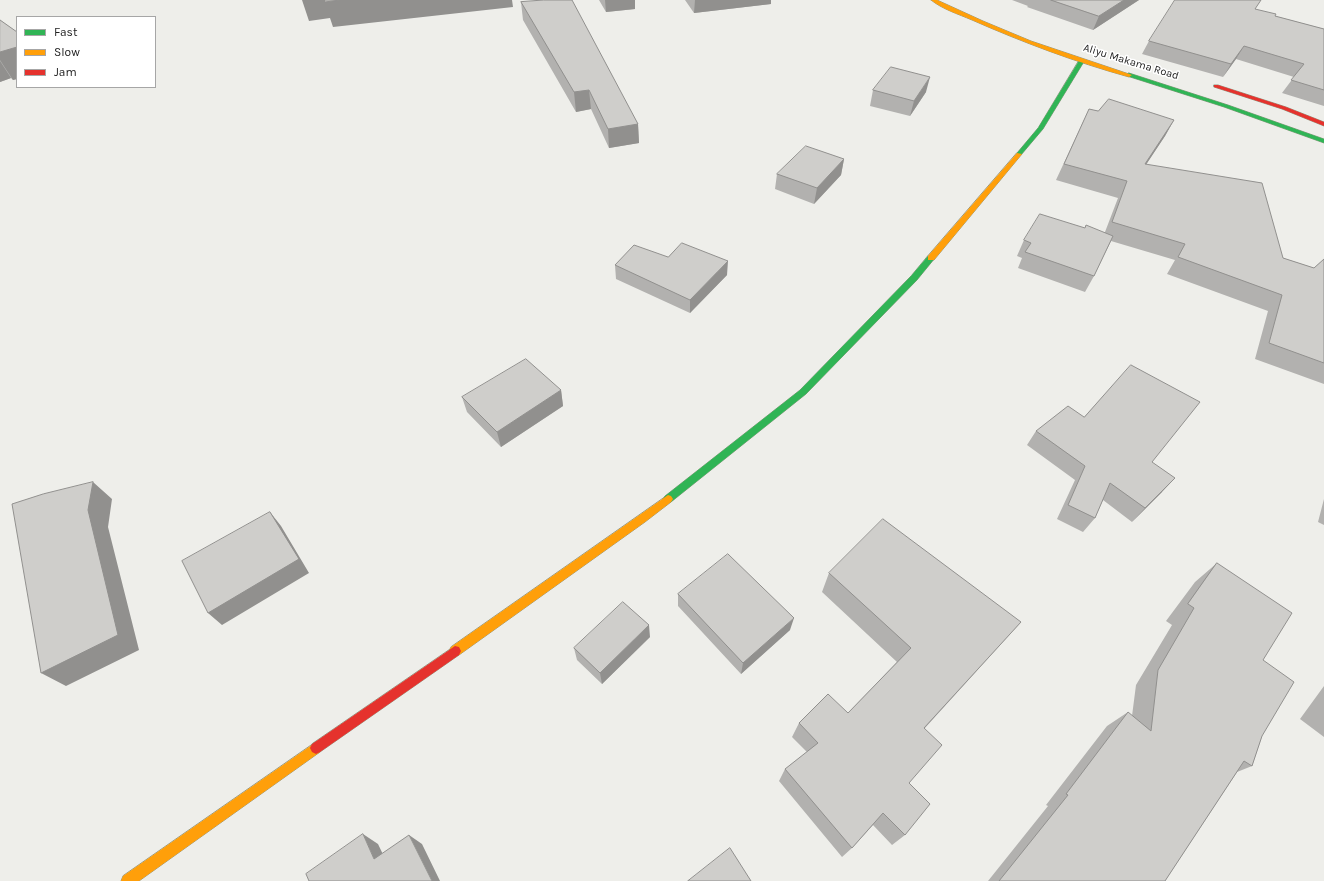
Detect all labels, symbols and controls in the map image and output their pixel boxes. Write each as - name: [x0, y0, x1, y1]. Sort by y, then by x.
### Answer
- legend: [16, 16, 156, 88]
- text: Fast: [54, 25, 77, 39]
- street label: Aliyu Makama Road: [1082, 41, 1180, 83]
- text: Slow: [54, 45, 80, 59]
- text: Jam: [54, 65, 77, 79]

